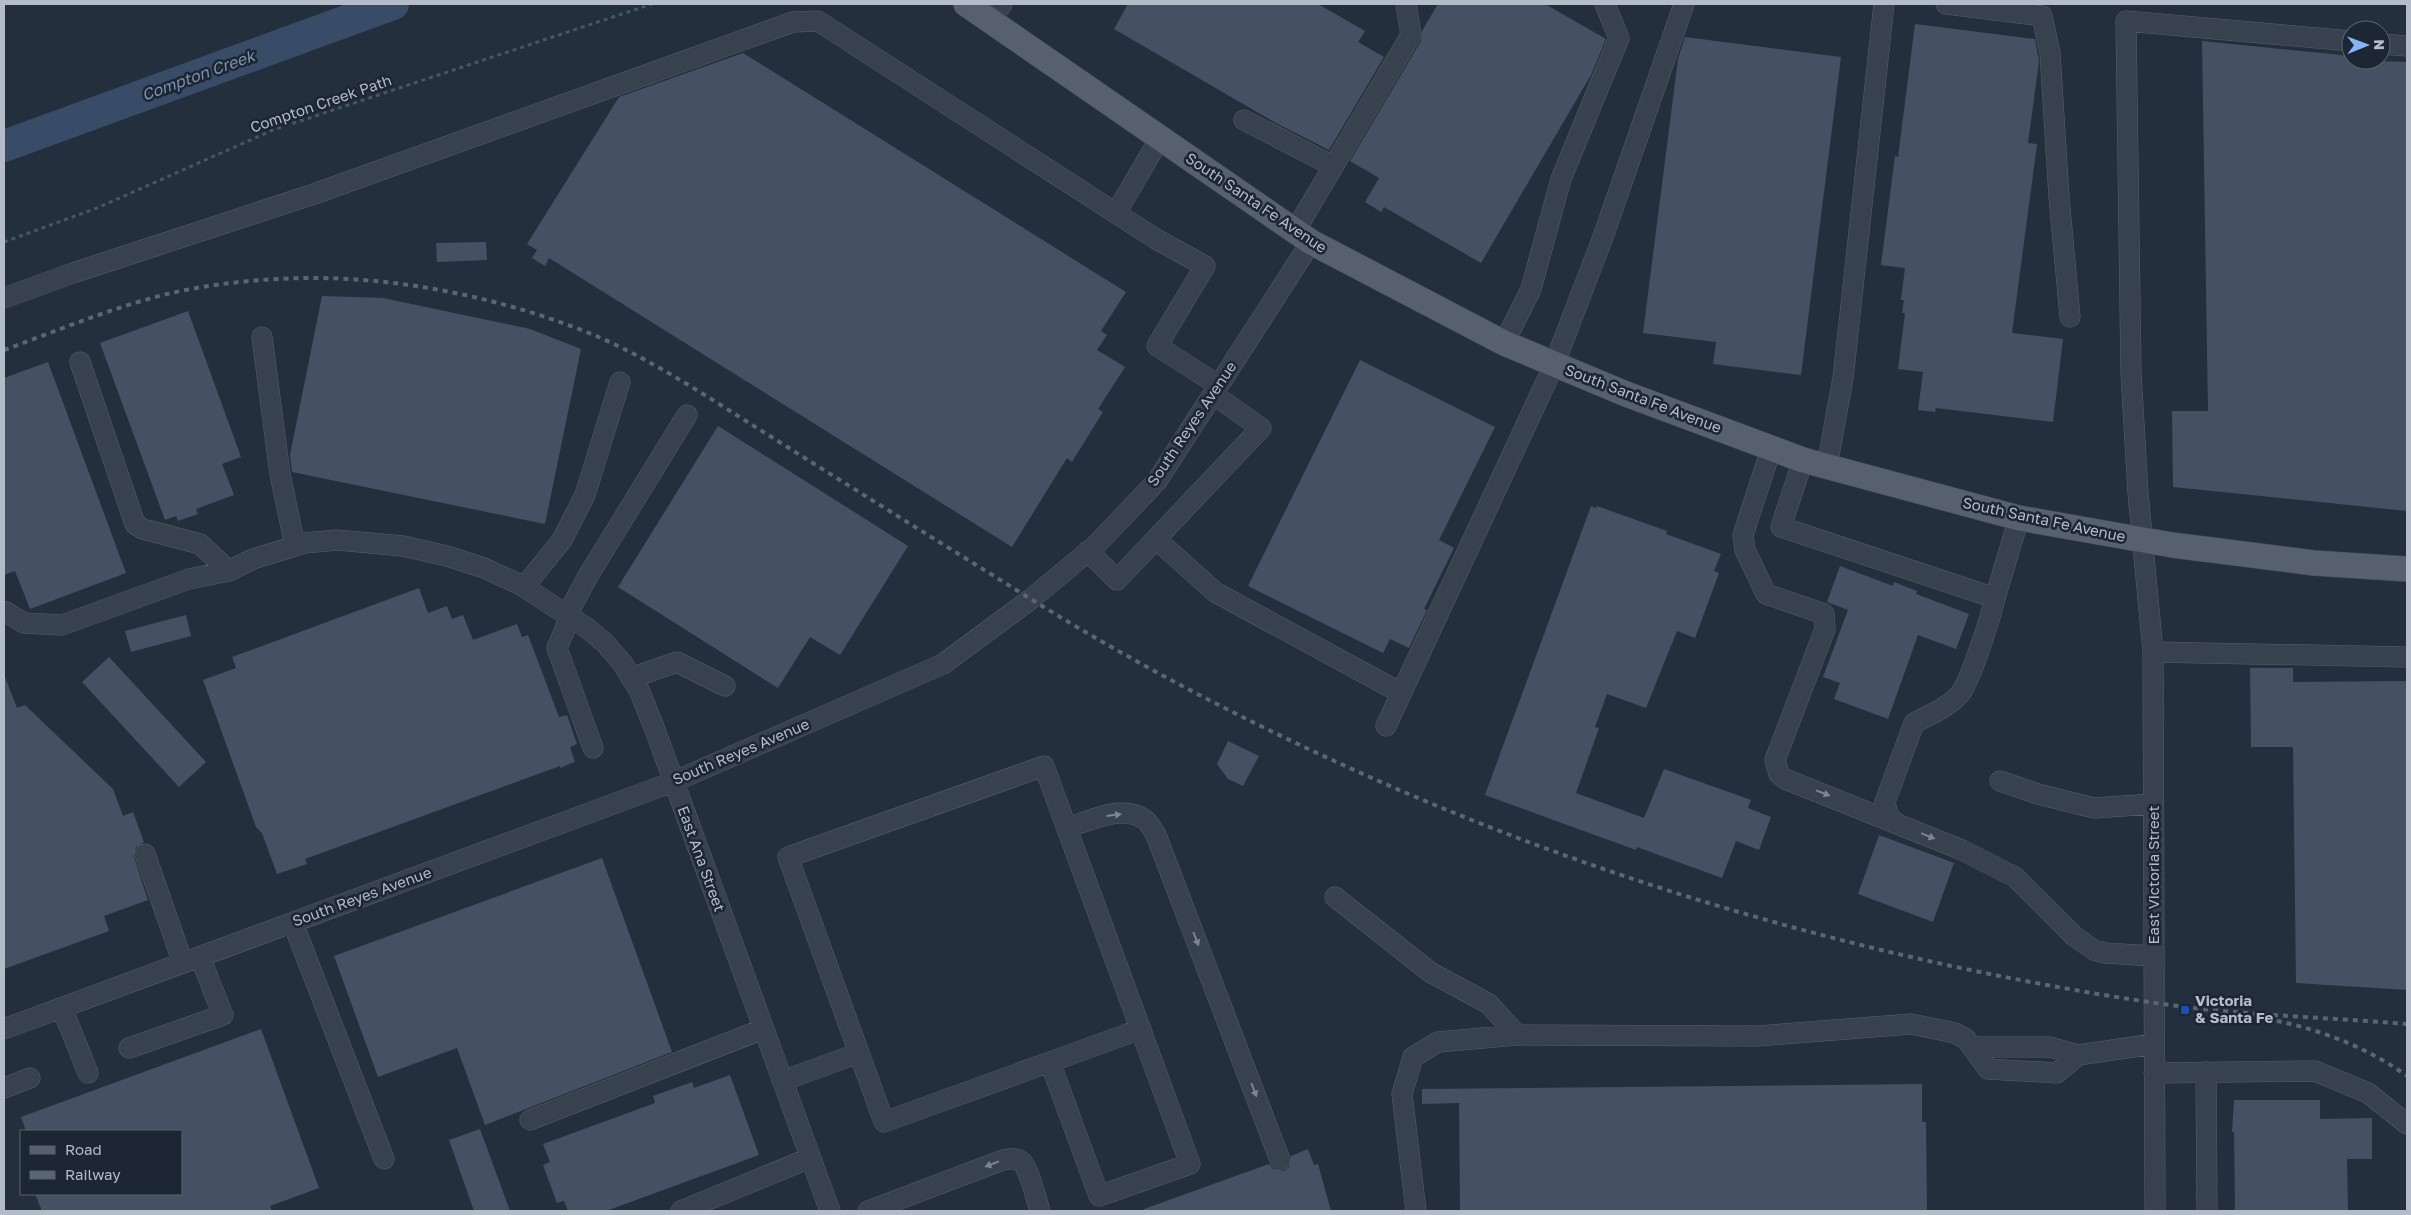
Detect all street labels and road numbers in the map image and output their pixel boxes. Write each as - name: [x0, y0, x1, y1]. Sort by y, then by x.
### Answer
- street label: Compton Creek Path: [248, 70, 394, 136]
- street label: South Santa Fe Avenue: [1183, 148, 1331, 256]
- street label: South Reyes Avenue: [1143, 357, 1240, 489]
- street label: South Santa Fe Avenue: [1563, 360, 1724, 436]
- street label: South Santa Fe Avenue: [1961, 493, 2128, 545]
- street label: South Reyes Avenue: [670, 714, 812, 788]
- street label: East Ana Street: [674, 803, 729, 914]
- street label: East Victoria Street: [2144, 806, 2162, 944]
- street label: South Reyes Avenue: [290, 862, 434, 930]

